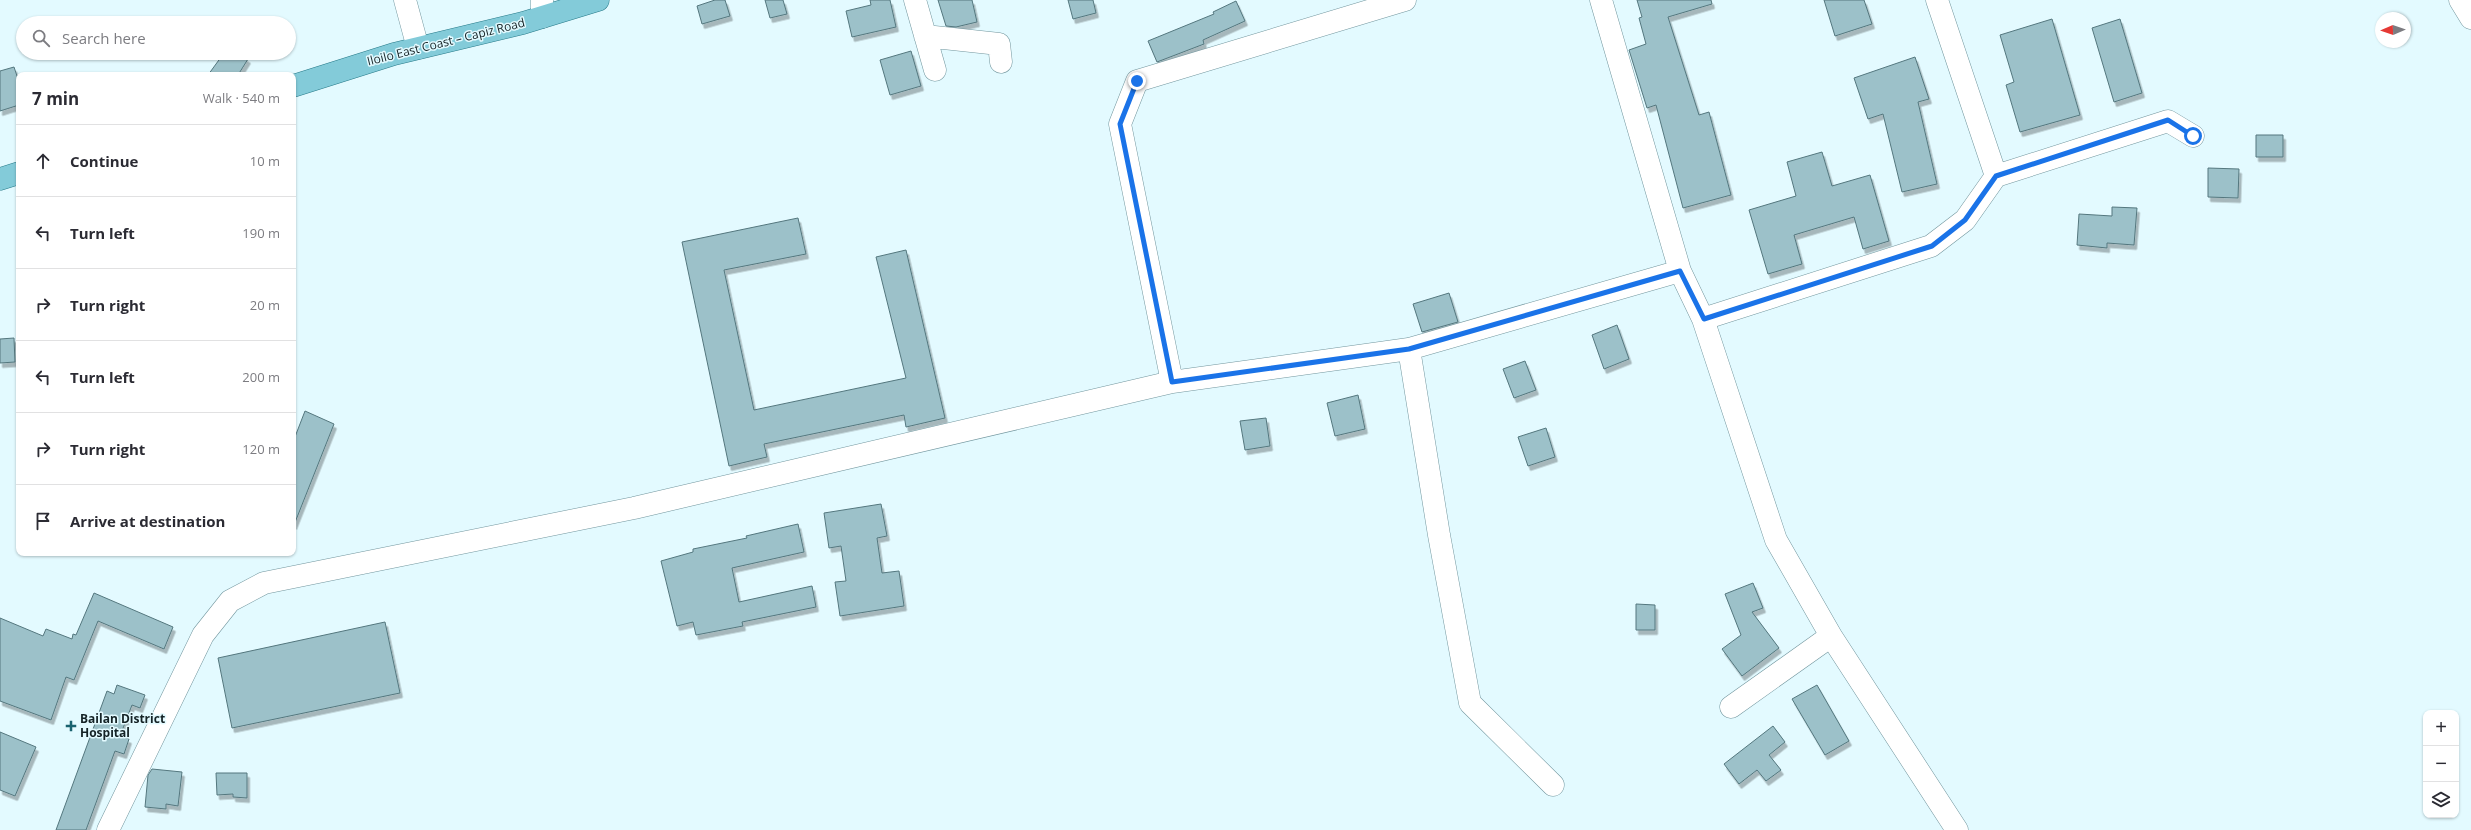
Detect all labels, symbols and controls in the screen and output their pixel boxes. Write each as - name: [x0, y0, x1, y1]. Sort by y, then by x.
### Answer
- north arrow: [2375, 12, 2411, 48]
- street label: Iloilo East Coast – Capiz Road: [365, 14, 527, 69]
- search box: [16, 16, 296, 60]
- icon: search: [30, 27, 52, 49]
- text: Search here: [62, 28, 146, 48]
- route end: [1128, 72, 1146, 90]
- text: 7 min: [32, 87, 79, 110]
- text: Walk · 540 m: [203, 89, 280, 107]
- route start: [2184, 127, 2202, 145]
- icon: ahead: [32, 150, 54, 172]
- text: Continue: [70, 151, 138, 171]
- text: 10 m: [250, 152, 280, 170]
- icon: left: [32, 222, 54, 244]
- text: Turn left: [70, 223, 135, 243]
- text: 190 m: [242, 224, 280, 242]
- icon: right: [32, 294, 54, 316]
- text: Turn right: [70, 295, 145, 315]
- text: 20 m: [250, 296, 280, 314]
- icon: left: [32, 366, 54, 388]
- text: Turn left: [70, 367, 135, 387]
- text: 200 m: [242, 368, 280, 386]
- icon: right: [32, 438, 54, 460]
- text: Turn right: [70, 439, 145, 459]
- text: 120 m: [242, 440, 280, 458]
- icon: arrive: [32, 510, 54, 532]
- text: Arrive at destination: [70, 511, 225, 531]
- place label: Bailan District Hospital: [80, 710, 165, 741]
- map controls: [2423, 710, 2459, 818]
- button: +: [2423, 710, 2459, 746]
- marker: Bailan District Hospital: [65, 720, 77, 732]
- button: −: [2423, 746, 2459, 782]
- button: layers: [2423, 782, 2459, 818]

